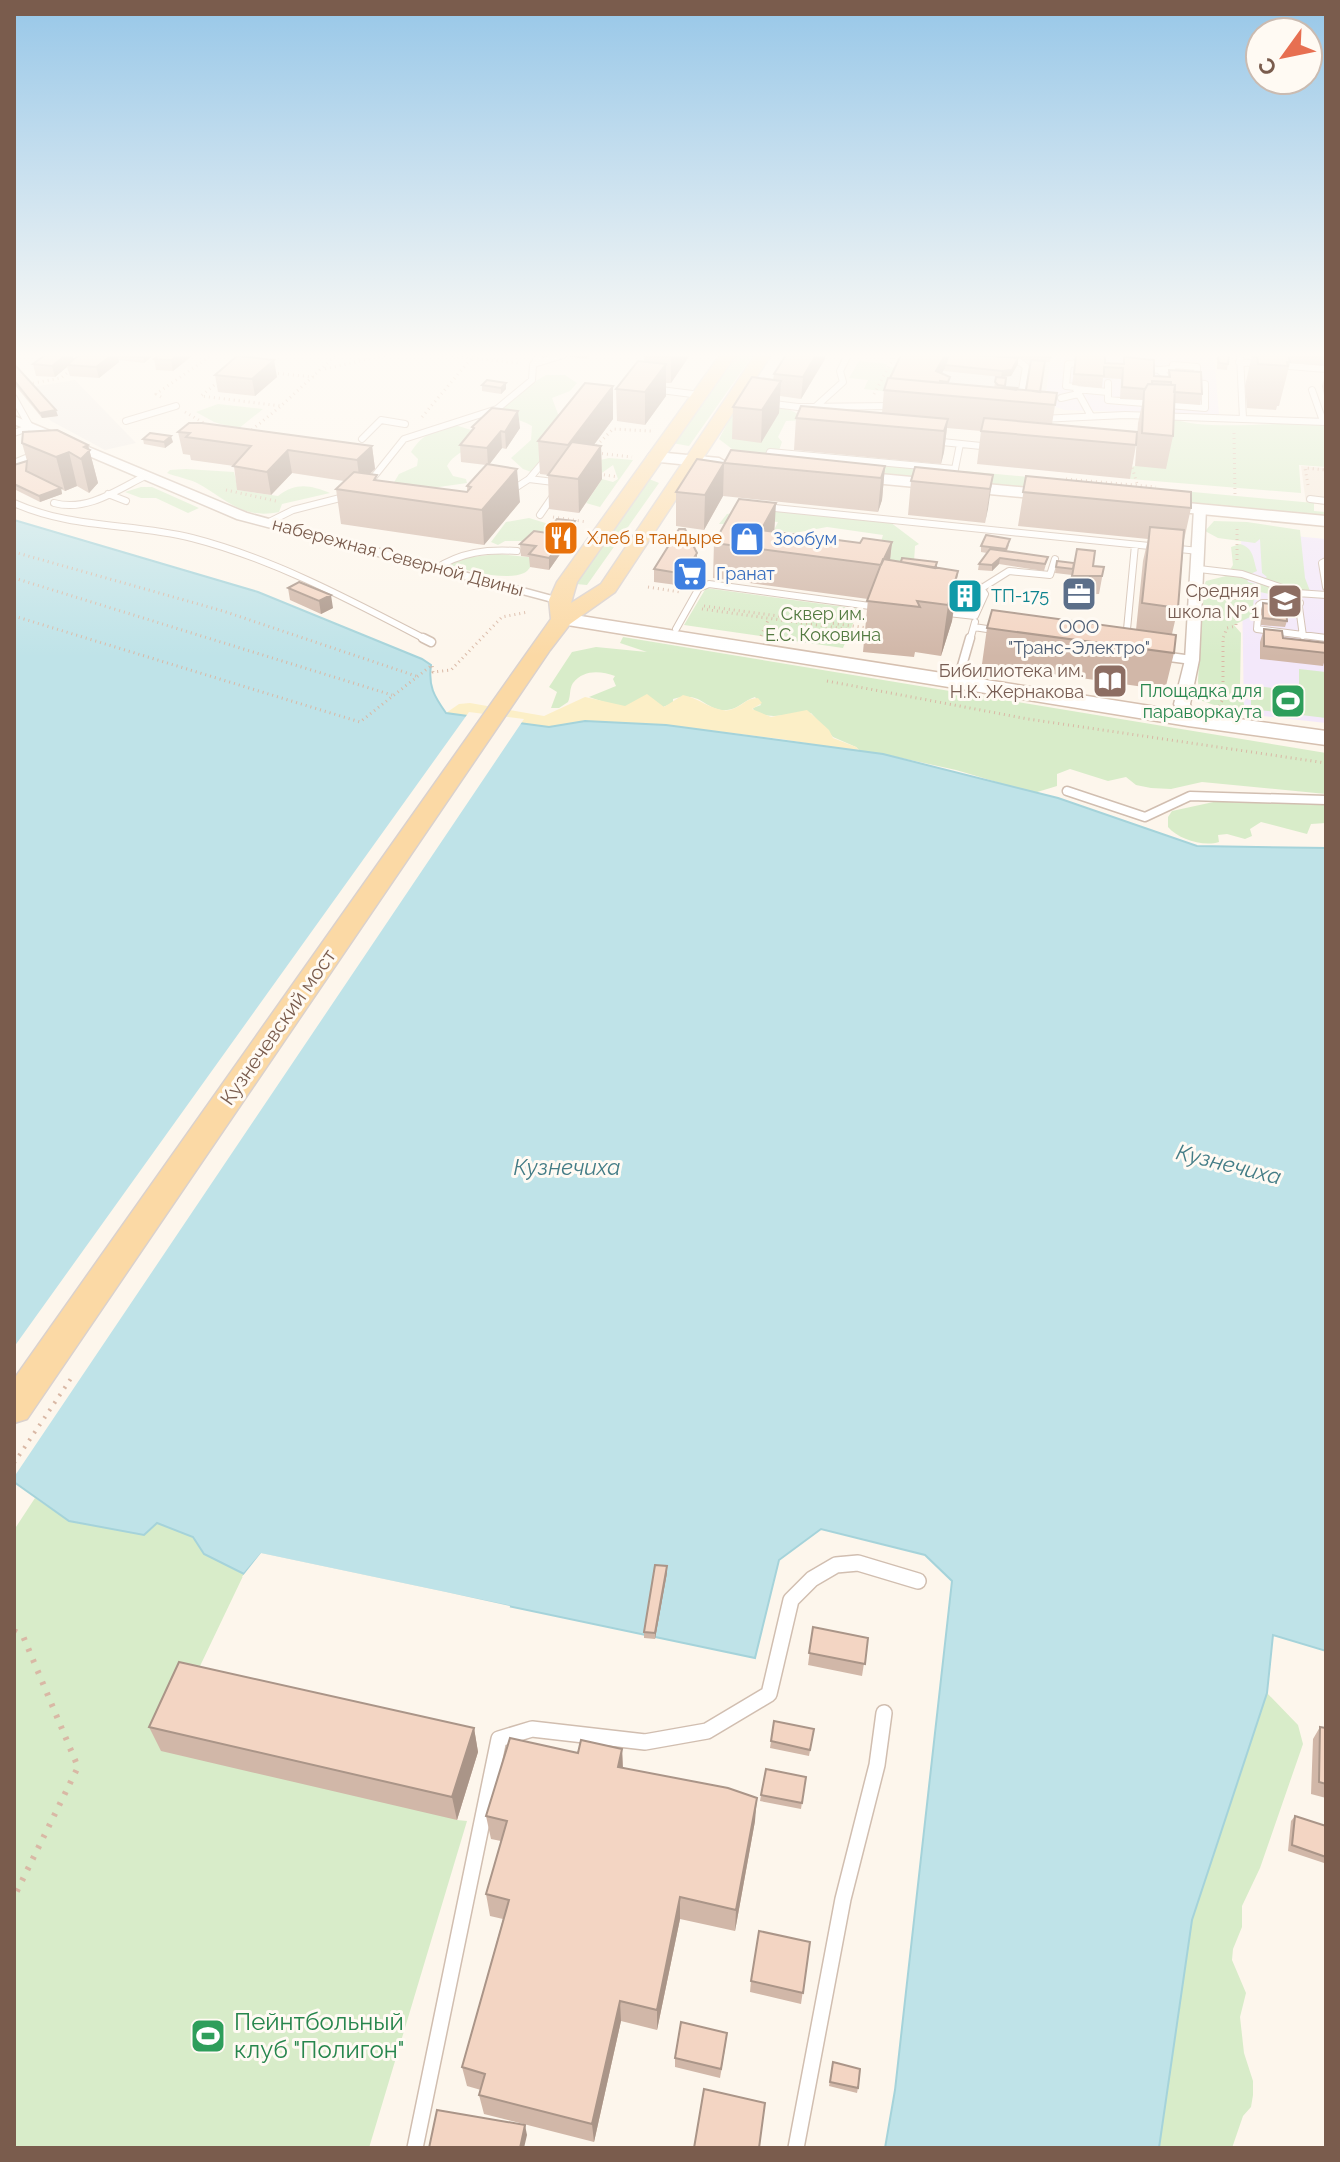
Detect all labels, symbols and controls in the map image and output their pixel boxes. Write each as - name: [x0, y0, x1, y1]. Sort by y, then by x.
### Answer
- north arrow: [1244, 16, 1324, 96]
- text: С: [1252, 53, 1282, 80]
- street label: набережная Северной Двины: [270, 513, 526, 600]
- restaurant icon: Хлеб в тандыре: [542, 519, 580, 557]
- shop icon: Зообум: [728, 520, 766, 558]
- place label: Хлеб в тандыре: [587, 527, 723, 548]
- place label: Зообум: [773, 528, 837, 549]
- supermarket icon: Гранат: [671, 555, 709, 593]
- place label: Гранат: [716, 563, 775, 584]
- office icon: ООО "Транс-Электро": [1060, 575, 1098, 613]
- building icon: ТП-175: [946, 577, 984, 615]
- place label: Средняя школа № 1: [1168, 580, 1259, 622]
- school or university icon: Средняя школа № 1: [1266, 582, 1304, 620]
- place label: ТП-175: [991, 585, 1049, 606]
- park label: Сквер им. Е.С. Коковина: [765, 603, 881, 645]
- place label: ООО "Транс-Электро": [1008, 616, 1150, 658]
- place label: Бибилиотека им. Н.К. Жернакова: [939, 660, 1084, 702]
- library icon: Бибилиотека им. Н.К. Жернакова: [1091, 662, 1129, 700]
- place label: Площадка для параворкаута: [1139, 680, 1262, 722]
- sports icon: Площадка для параворкаута: [1269, 682, 1307, 720]
- street label: Кузнечевский мост: [215, 944, 341, 1110]
- water label: Кузнечиха: [1174, 1138, 1284, 1190]
- water label: Кузнечиха: [513, 1154, 621, 1180]
- place label: Пейнтбольный клуб "Полигон": [234, 2007, 404, 2064]
- sports icon: Пейнтбольный клуб "Полигон": [189, 2017, 227, 2055]

